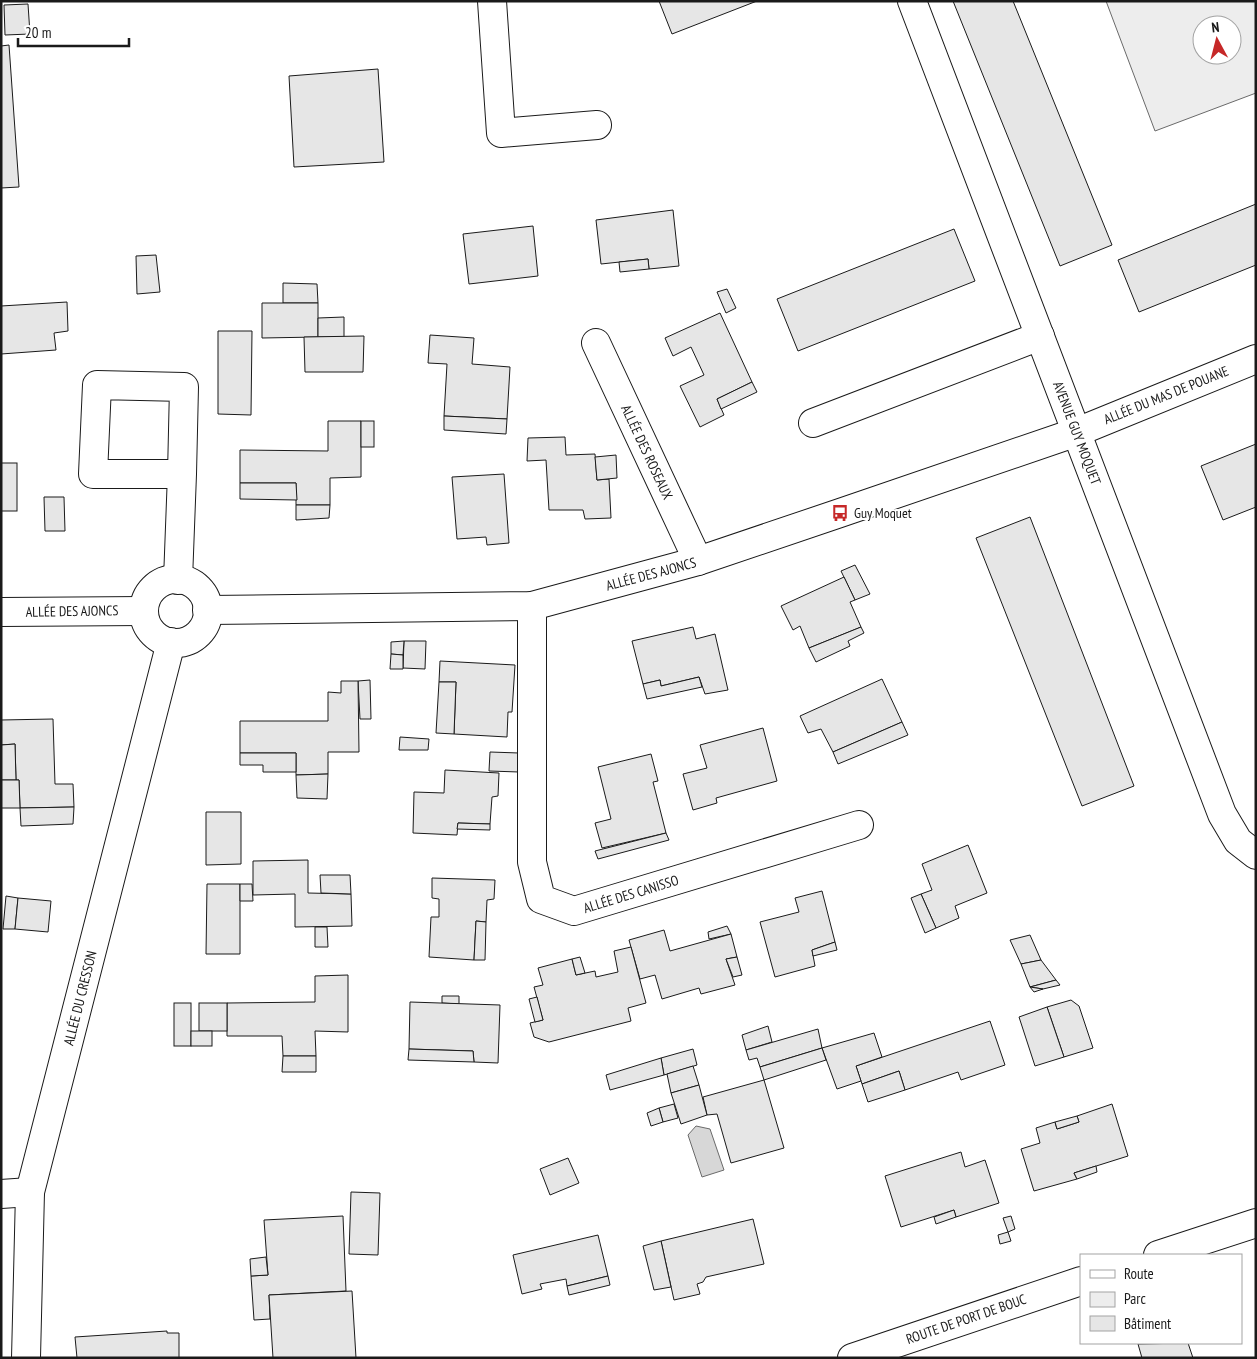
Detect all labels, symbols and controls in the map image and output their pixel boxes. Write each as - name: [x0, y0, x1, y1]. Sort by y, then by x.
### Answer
- scale bar: [18, 15, 129, 47]
- north arrow: [1192, 15, 1242, 65]
- text: N: [1211, 18, 1220, 36]
- text: 20 m: [25, 23, 51, 42]
- street label: ALLÉE DU MAS DE POUANE: [1101, 362, 1231, 428]
- street label: AVENUE GUY MOQUET: [1049, 379, 1105, 488]
- street label: ALLÉE DES ROSEAUX: [617, 402, 677, 502]
- bus stop icon: Guy Moquet: [830, 503, 850, 523]
- place label: Guy Moquet: [854, 504, 912, 522]
- street label: ALLÉE DES AJONCS: [604, 553, 698, 595]
- street label: ALLÉE DES AJONCS: [25, 601, 119, 621]
- street label: ALLÉE DES CANISSO: [581, 871, 681, 917]
- street label: ALLÉE DU CRESSON: [60, 949, 100, 1047]
- legend: [1080, 1254, 1242, 1344]
- text: Route: [1124, 1264, 1154, 1283]
- text: Parc: [1124, 1289, 1146, 1308]
- street label: ROUTE DE PORT DE BOUC: [904, 1290, 1029, 1348]
- text: Bâtiment: [1124, 1314, 1171, 1333]

